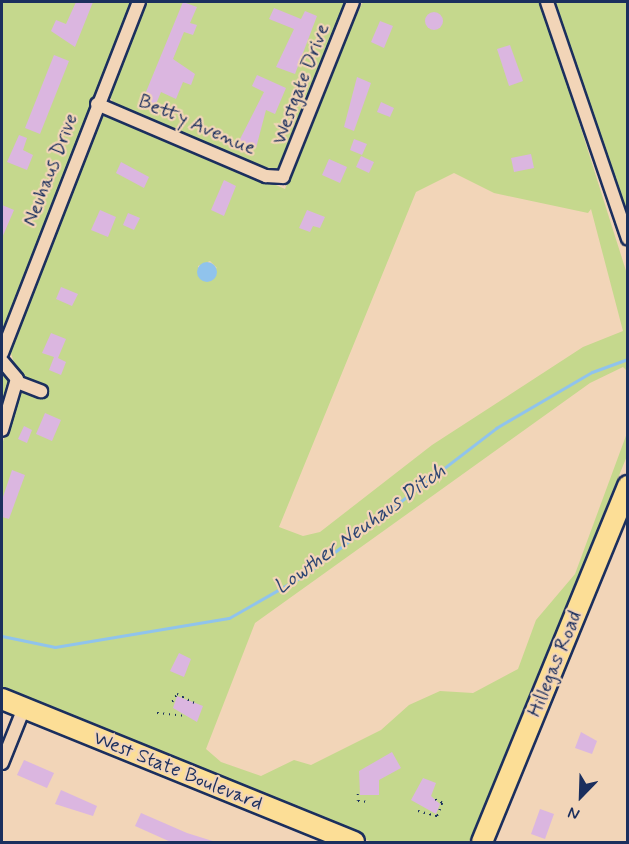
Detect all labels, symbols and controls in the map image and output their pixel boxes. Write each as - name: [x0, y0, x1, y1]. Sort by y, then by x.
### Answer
- street label: Westgate Drive: [267, 21, 335, 147]
- street label: Betty Avenue: [137, 91, 257, 159]
- street label: Neuhaus Drive: [18, 110, 84, 230]
- water label: Lowther Neuhaus Ditch: [270, 459, 450, 599]
- street label: Hillegas Road: [523, 608, 587, 720]
- street label: West State Boulevard: [91, 727, 265, 815]
- north arrow: [551, 766, 611, 826]
- text: N: [565, 801, 583, 825]

